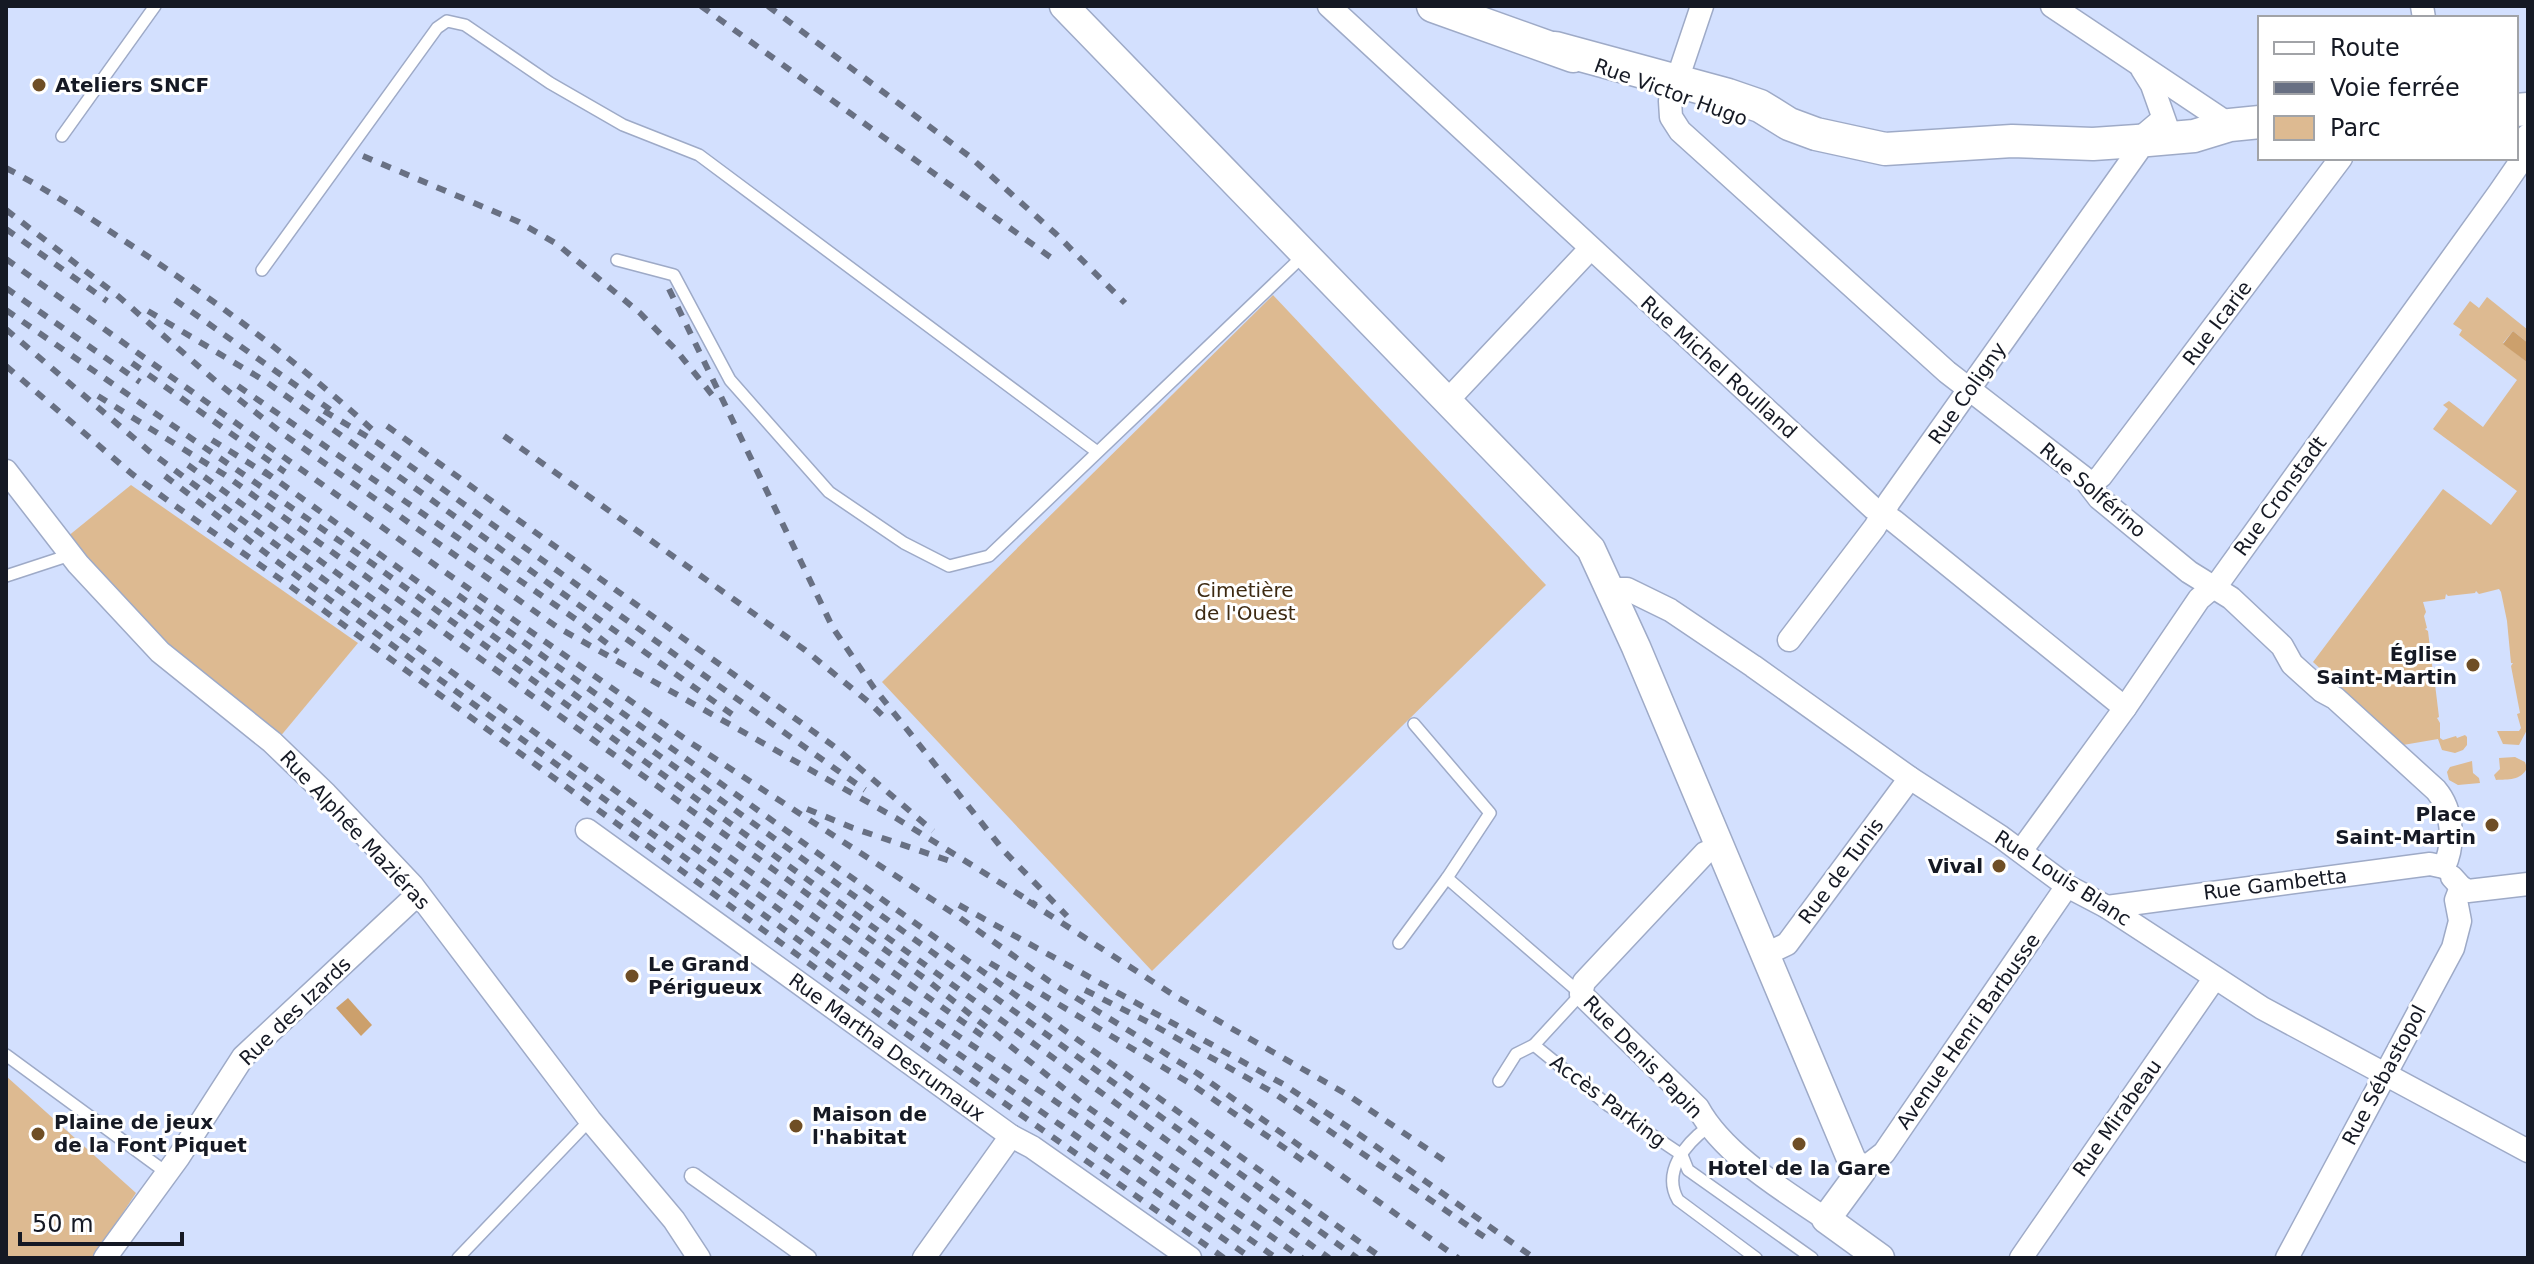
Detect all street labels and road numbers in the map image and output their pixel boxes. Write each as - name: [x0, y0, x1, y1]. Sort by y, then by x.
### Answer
- street label: Rue Victor Hugo: [1591, 53, 1751, 131]
- street label: Rue Icarie: [2177, 276, 2257, 370]
- street label: Rue Michel Roulland: [1636, 291, 1802, 443]
- street label: Rue Coligny: [1923, 337, 2011, 449]
- street label: Rue Cronstadt: [2229, 431, 2332, 561]
- street label: Rue Solférino: [2035, 437, 2151, 543]
- street label: Rue Alphée Maziéras: [275, 746, 435, 914]
- street label: Rue de Tunis: [1793, 813, 1889, 929]
- street label: Rue Louis Blanc: [1990, 825, 2136, 931]
- street label: Rue Gambetta: [2202, 863, 2348, 905]
- street label: Avenue Henri Barbusse: [1891, 928, 2045, 1134]
- street label: Rue des Izards: [234, 952, 356, 1070]
- street label: Rue Martha Desrumaux: [784, 968, 990, 1126]
- street label: Rue Denis Papin: [1578, 991, 1708, 1123]
- street label: Rue Sébastopol: [2337, 1001, 2431, 1149]
- street label: Accès Parking: [1545, 1050, 1671, 1152]
- street label: Rue Mirabeau: [2068, 1055, 2166, 1181]

